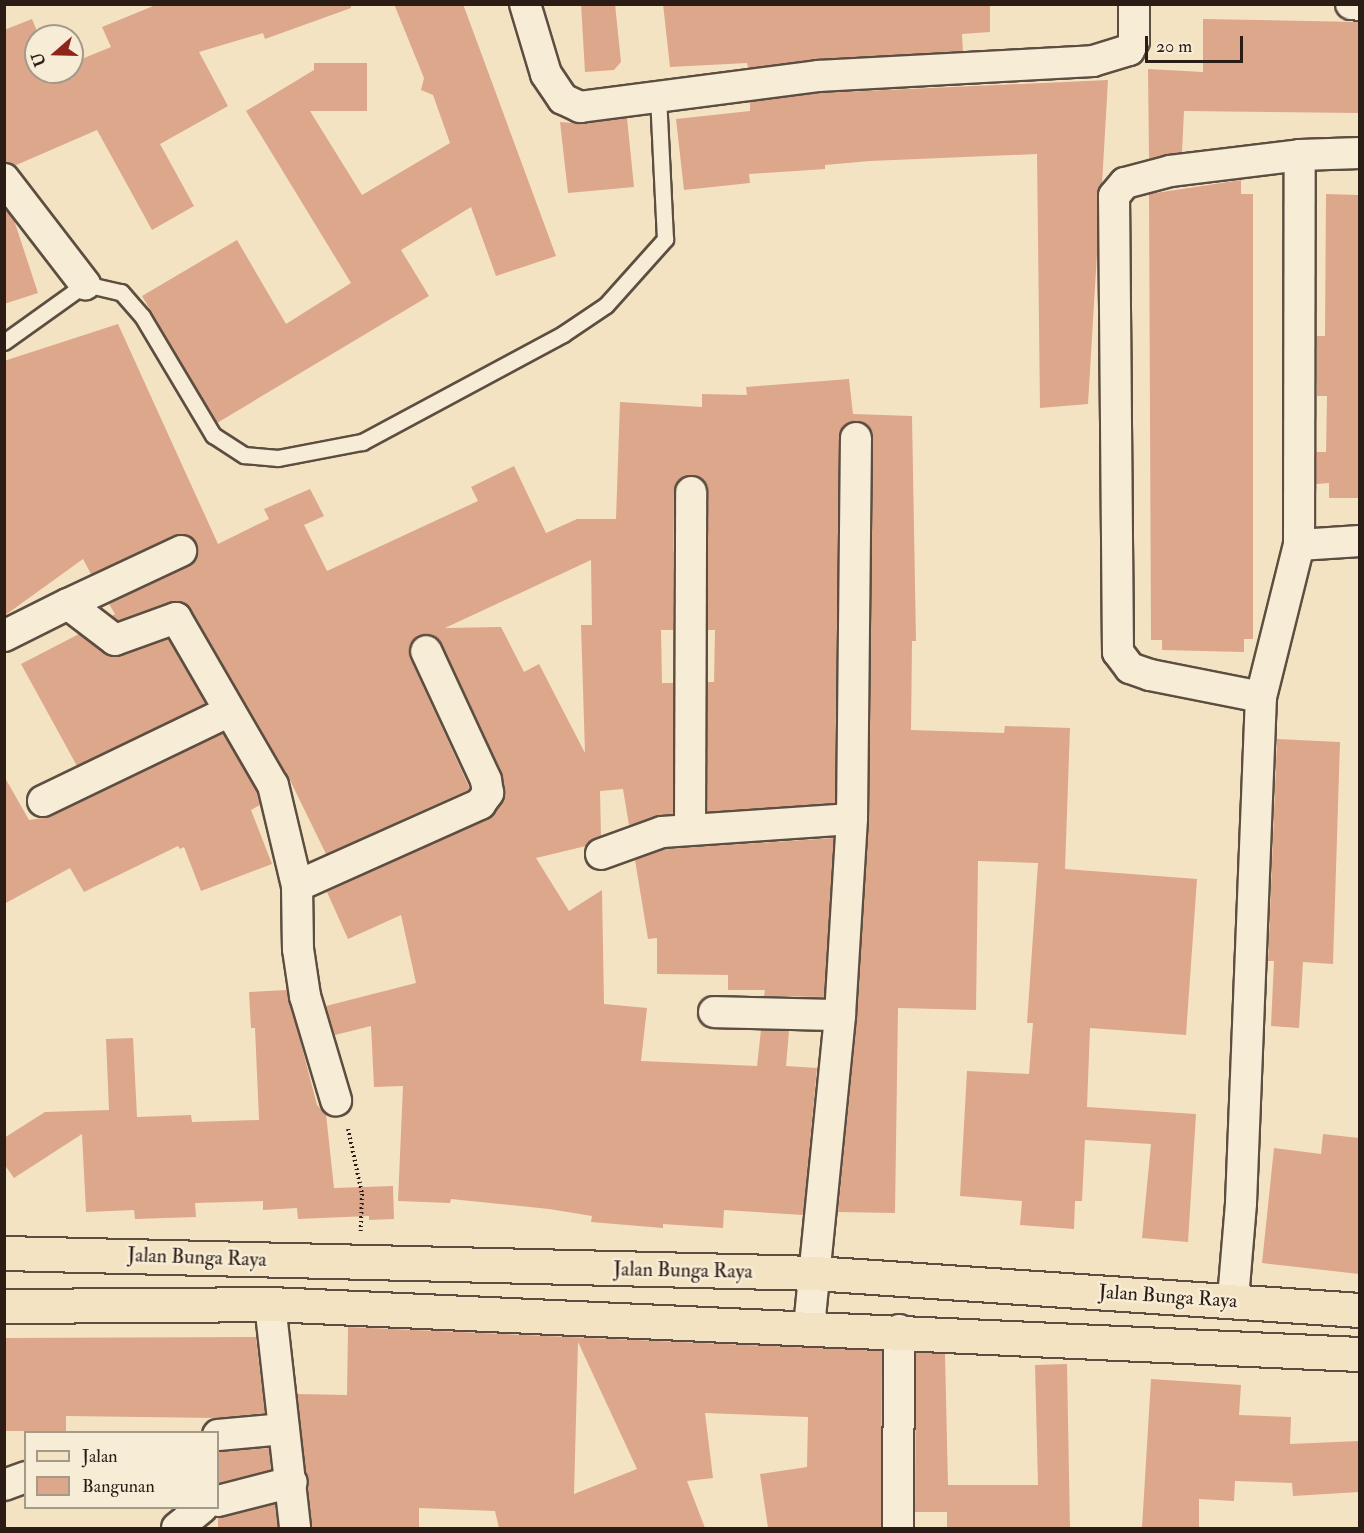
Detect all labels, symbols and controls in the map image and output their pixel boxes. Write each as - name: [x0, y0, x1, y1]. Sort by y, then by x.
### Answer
- north arrow: [24, 24, 84, 84]
- scale bar: [1148, 24, 1246, 62]
- text: 20 m: [1156, 35, 1192, 58]
- text: U: [27, 50, 51, 69]
- street label: Jalan Bunga Raya: [127, 1243, 267, 1271]
- street label: Jalan Bunga Raya: [613, 1257, 753, 1283]
- street label: Jalan Bunga Raya: [1098, 1279, 1238, 1313]
- legend: [24, 1431, 219, 1509]
- text: Jalan: [82, 1445, 118, 1468]
- text: Bangunan: [82, 1475, 155, 1498]

